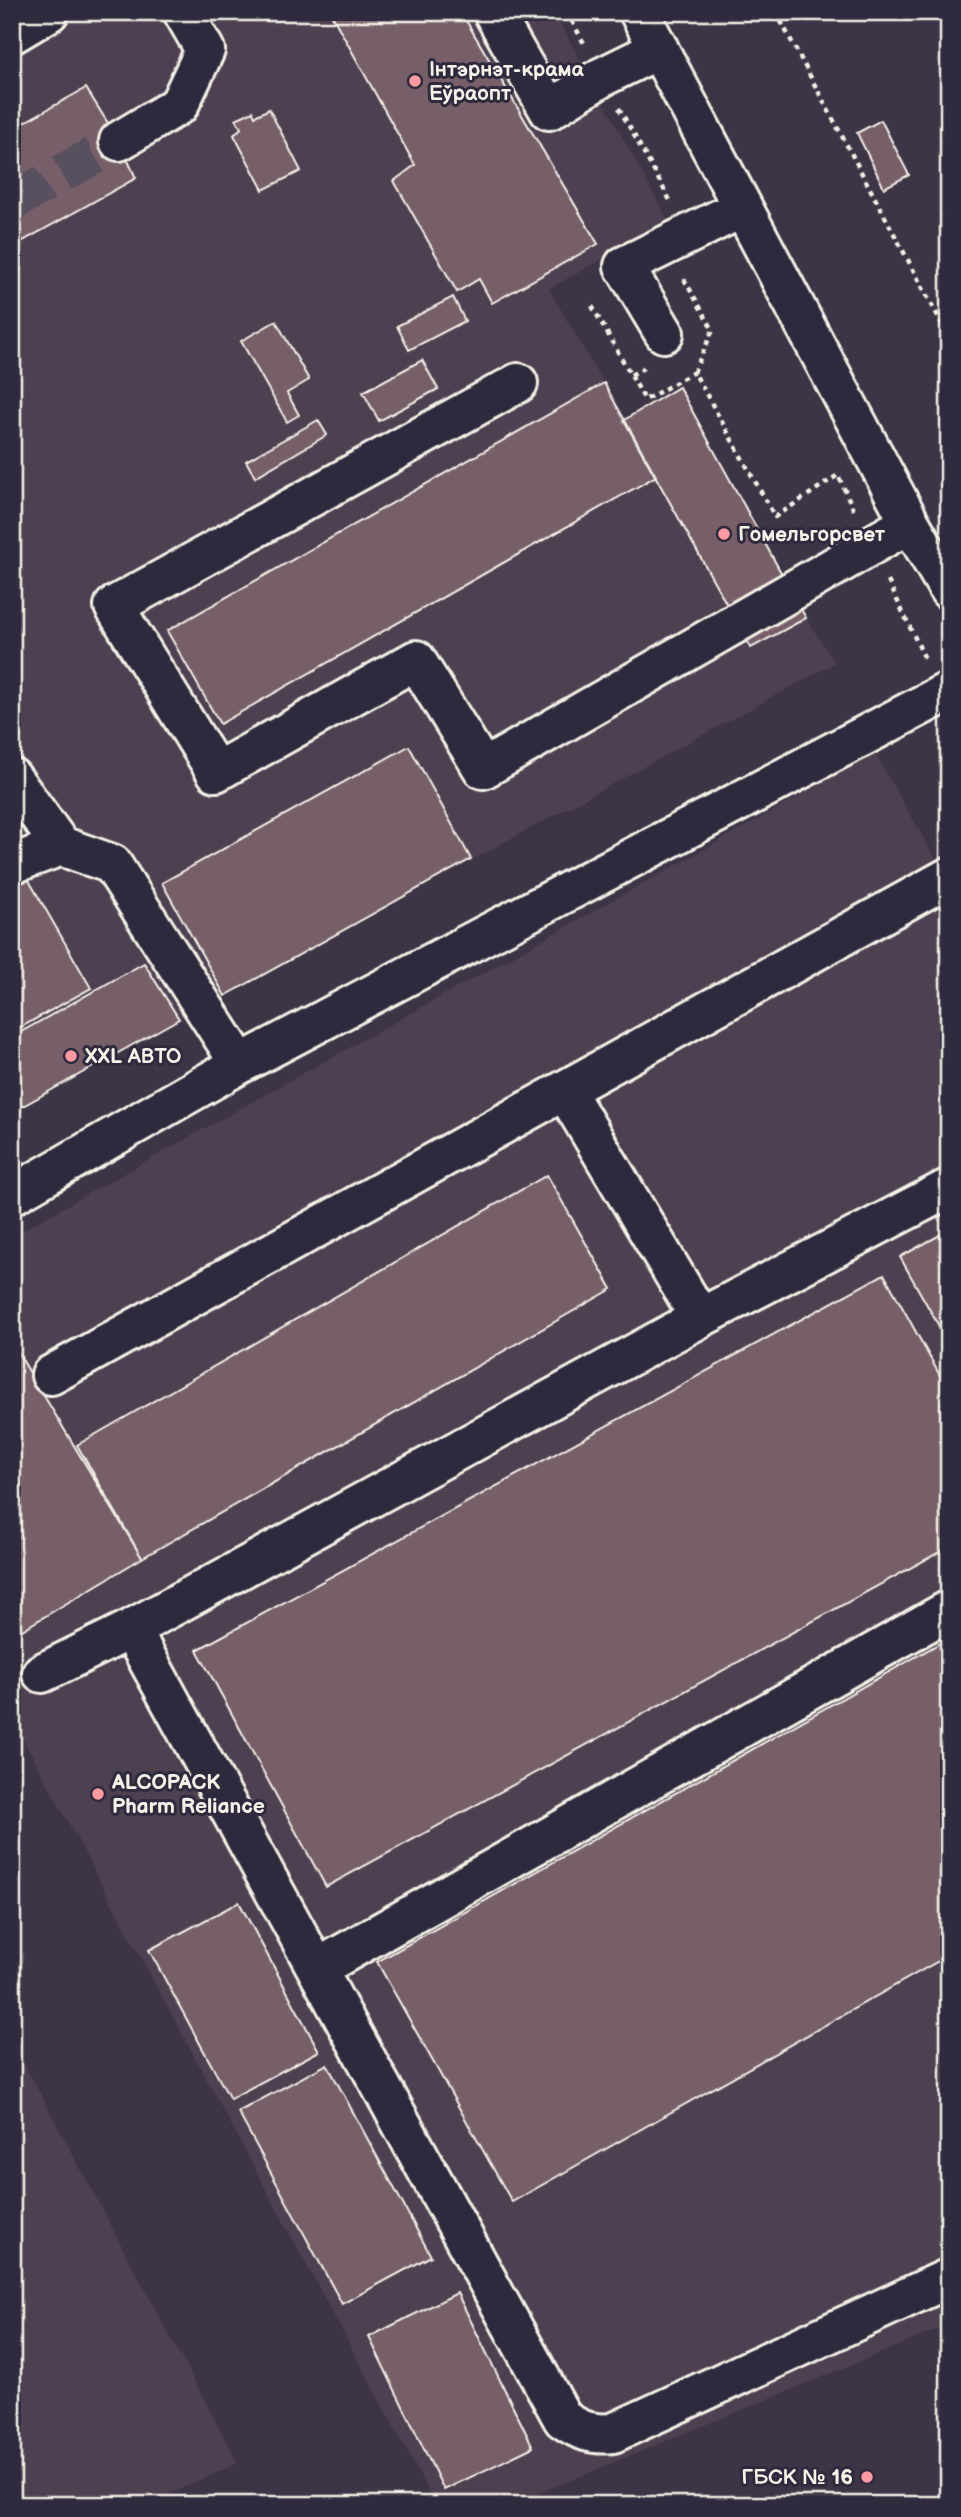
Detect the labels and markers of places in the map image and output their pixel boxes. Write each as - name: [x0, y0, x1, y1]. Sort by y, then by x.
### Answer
- place label: Інтэрнэт-крама Еўраопт: [429, 57, 585, 106]
- marker: Інтэрнэт-крама Еўраопт: [407, 73, 423, 89]
- place label: Гомельгорсвет: [738, 522, 885, 547]
- marker: Гомельгорсвет: [716, 526, 732, 542]
- place label: XXL АВТО: [85, 1044, 181, 1069]
- marker: XXL АВТО: [63, 1048, 79, 1064]
- place label: ALCOPACK Pharm Reliance: [111, 1770, 265, 1819]
- marker: ALCOPACK Pharm Reliance: [90, 1786, 106, 1802]
- place label: ГБСК № 16: [741, 2465, 853, 2490]
- marker: ГБСК № 16: [859, 2469, 875, 2485]

